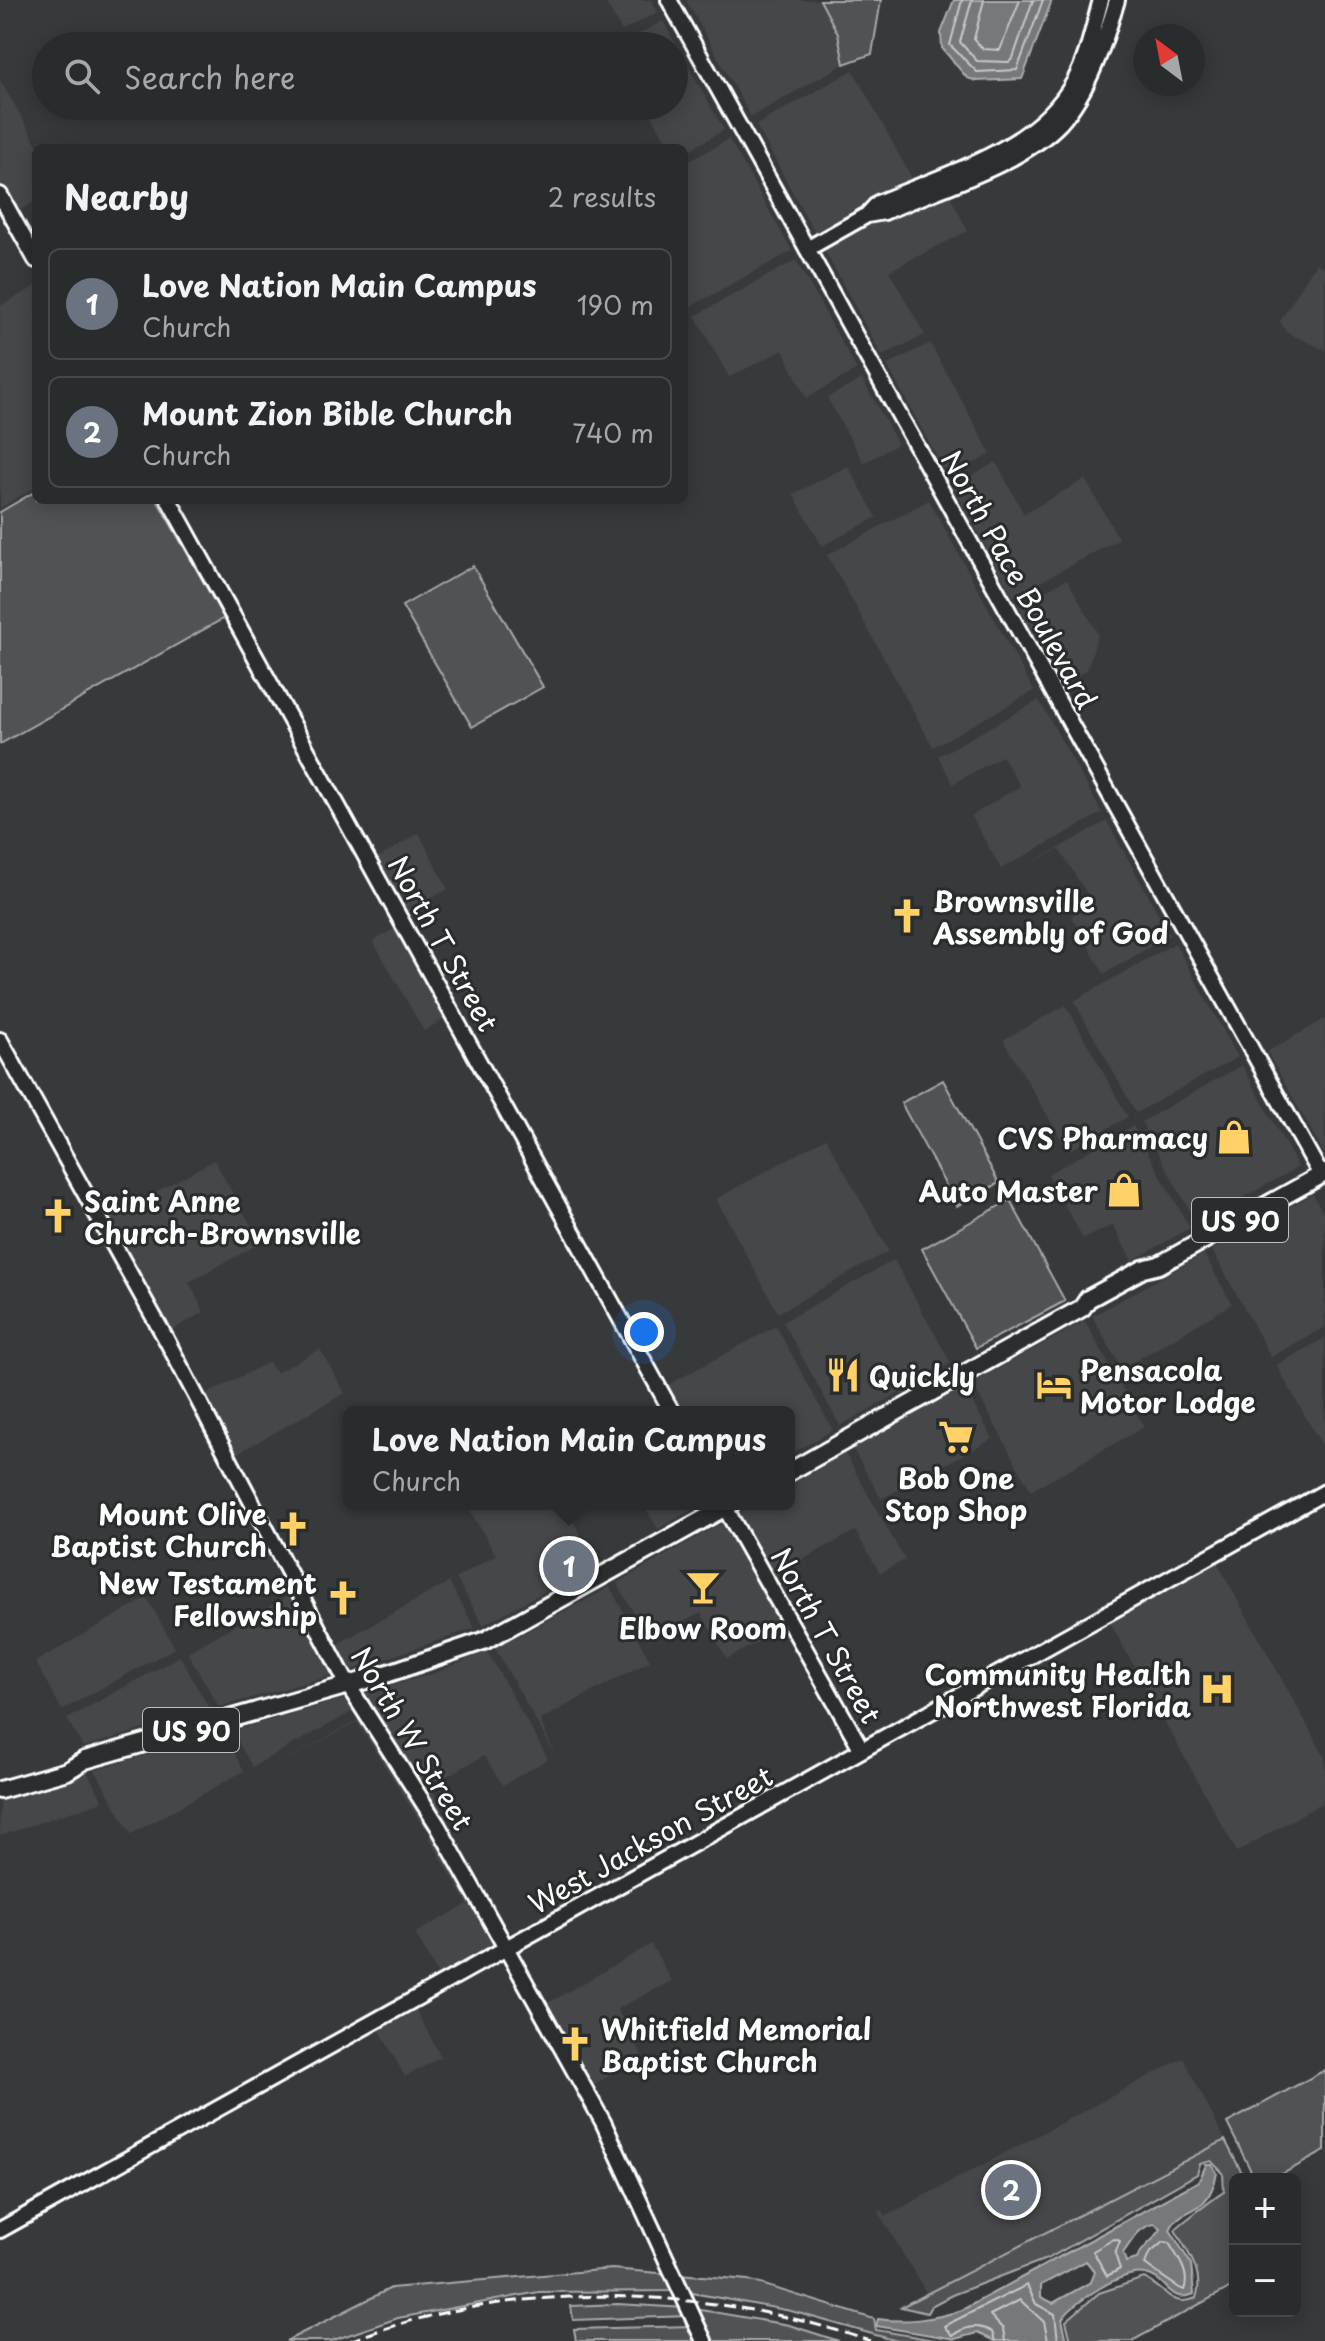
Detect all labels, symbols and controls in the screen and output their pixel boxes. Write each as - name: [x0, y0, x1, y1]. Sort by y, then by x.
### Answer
- north arrow: [1133, 24, 1205, 96]
- search box: [32, 32, 688, 120]
- icon: search: [60, 54, 104, 98]
- text: Search here: [124, 54, 296, 99]
- text: Nearby: [64, 170, 189, 222]
- text: 2 results: [548, 177, 656, 216]
- text: Love Nation Main Campus: [142, 262, 537, 307]
- text: 1: [86, 285, 98, 324]
- text: 190 m: [577, 285, 654, 324]
- text: Church: [142, 307, 231, 346]
- text: Mount Zion Bible Church: [142, 390, 513, 435]
- text: 2: [83, 413, 101, 452]
- text: 740 m: [572, 413, 654, 452]
- text: Church: [142, 435, 231, 474]
- street label: North Pace Boulevard: [931, 442, 1109, 716]
- street label: North T Street: [378, 847, 510, 1039]
- place label: Brownsville Assembly of God: [932, 879, 1168, 954]
- church icon: Brownsville Assembly of God: [888, 897, 926, 935]
- place label: CVS Pharmacy: [997, 1116, 1208, 1159]
- shop icon: CVS Pharmacy: [1215, 1118, 1253, 1156]
- place label: Auto Master: [919, 1169, 1099, 1212]
- shop icon: Auto Master: [1105, 1171, 1143, 1209]
- place label: Saint Anne Church-Brownsville: [84, 1179, 361, 1254]
- church icon: Saint Anne Church-Brownsville: [39, 1197, 77, 1235]
- road number: US 90: [1192, 1198, 1288, 1242]
- your location: [624, 1312, 664, 1352]
- place label: Pensacola Motor Lodge: [1080, 1348, 1256, 1423]
- place label: Quickly: [869, 1354, 975, 1397]
- restaurant icon: Quickly: [824, 1356, 862, 1394]
- hotel icon: Pensacola Motor Lodge: [1035, 1366, 1073, 1404]
- popup: [343, 1406, 795, 1510]
- text: Love Nation Main Campus: [372, 1416, 766, 1461]
- supermarket icon: Bob One Stop Shop: [937, 1418, 975, 1456]
- place label: Bob One Stop Shop: [885, 1456, 1027, 1531]
- text: Church: [372, 1461, 461, 1500]
- place label: Mount Olive Baptist Church: [50, 1492, 267, 1567]
- church icon: Mount Olive Baptist Church: [274, 1510, 312, 1548]
- pin: 1: [543, 1536, 595, 1596]
- street label: North T Street: [761, 1539, 893, 1731]
- place label: New Testament Fellowship: [99, 1561, 317, 1636]
- bar icon: Elbow Room: [684, 1568, 722, 1606]
- church icon: New Testament Fellowship: [324, 1579, 362, 1617]
- place label: Elbow Room: [619, 1606, 787, 1649]
- street label: North W Street: [341, 1638, 485, 1838]
- place label: Community Health Northwest Florida: [924, 1652, 1192, 1727]
- hospital icon: Community Health Northwest Florida: [1198, 1670, 1236, 1708]
- road number: US 90: [143, 1708, 239, 1752]
- street label: West Jackson Street: [520, 1754, 780, 1924]
- place label: Whitfield Memorial Baptist Church: [601, 2007, 871, 2082]
- church icon: Whitfield Memorial Baptist Church: [556, 2025, 594, 2063]
- pin: 2: [985, 2160, 1037, 2220]
- map controls: [1229, 2173, 1301, 2317]
- button: +: [1229, 2173, 1301, 2245]
- button: −: [1229, 2245, 1301, 2317]

